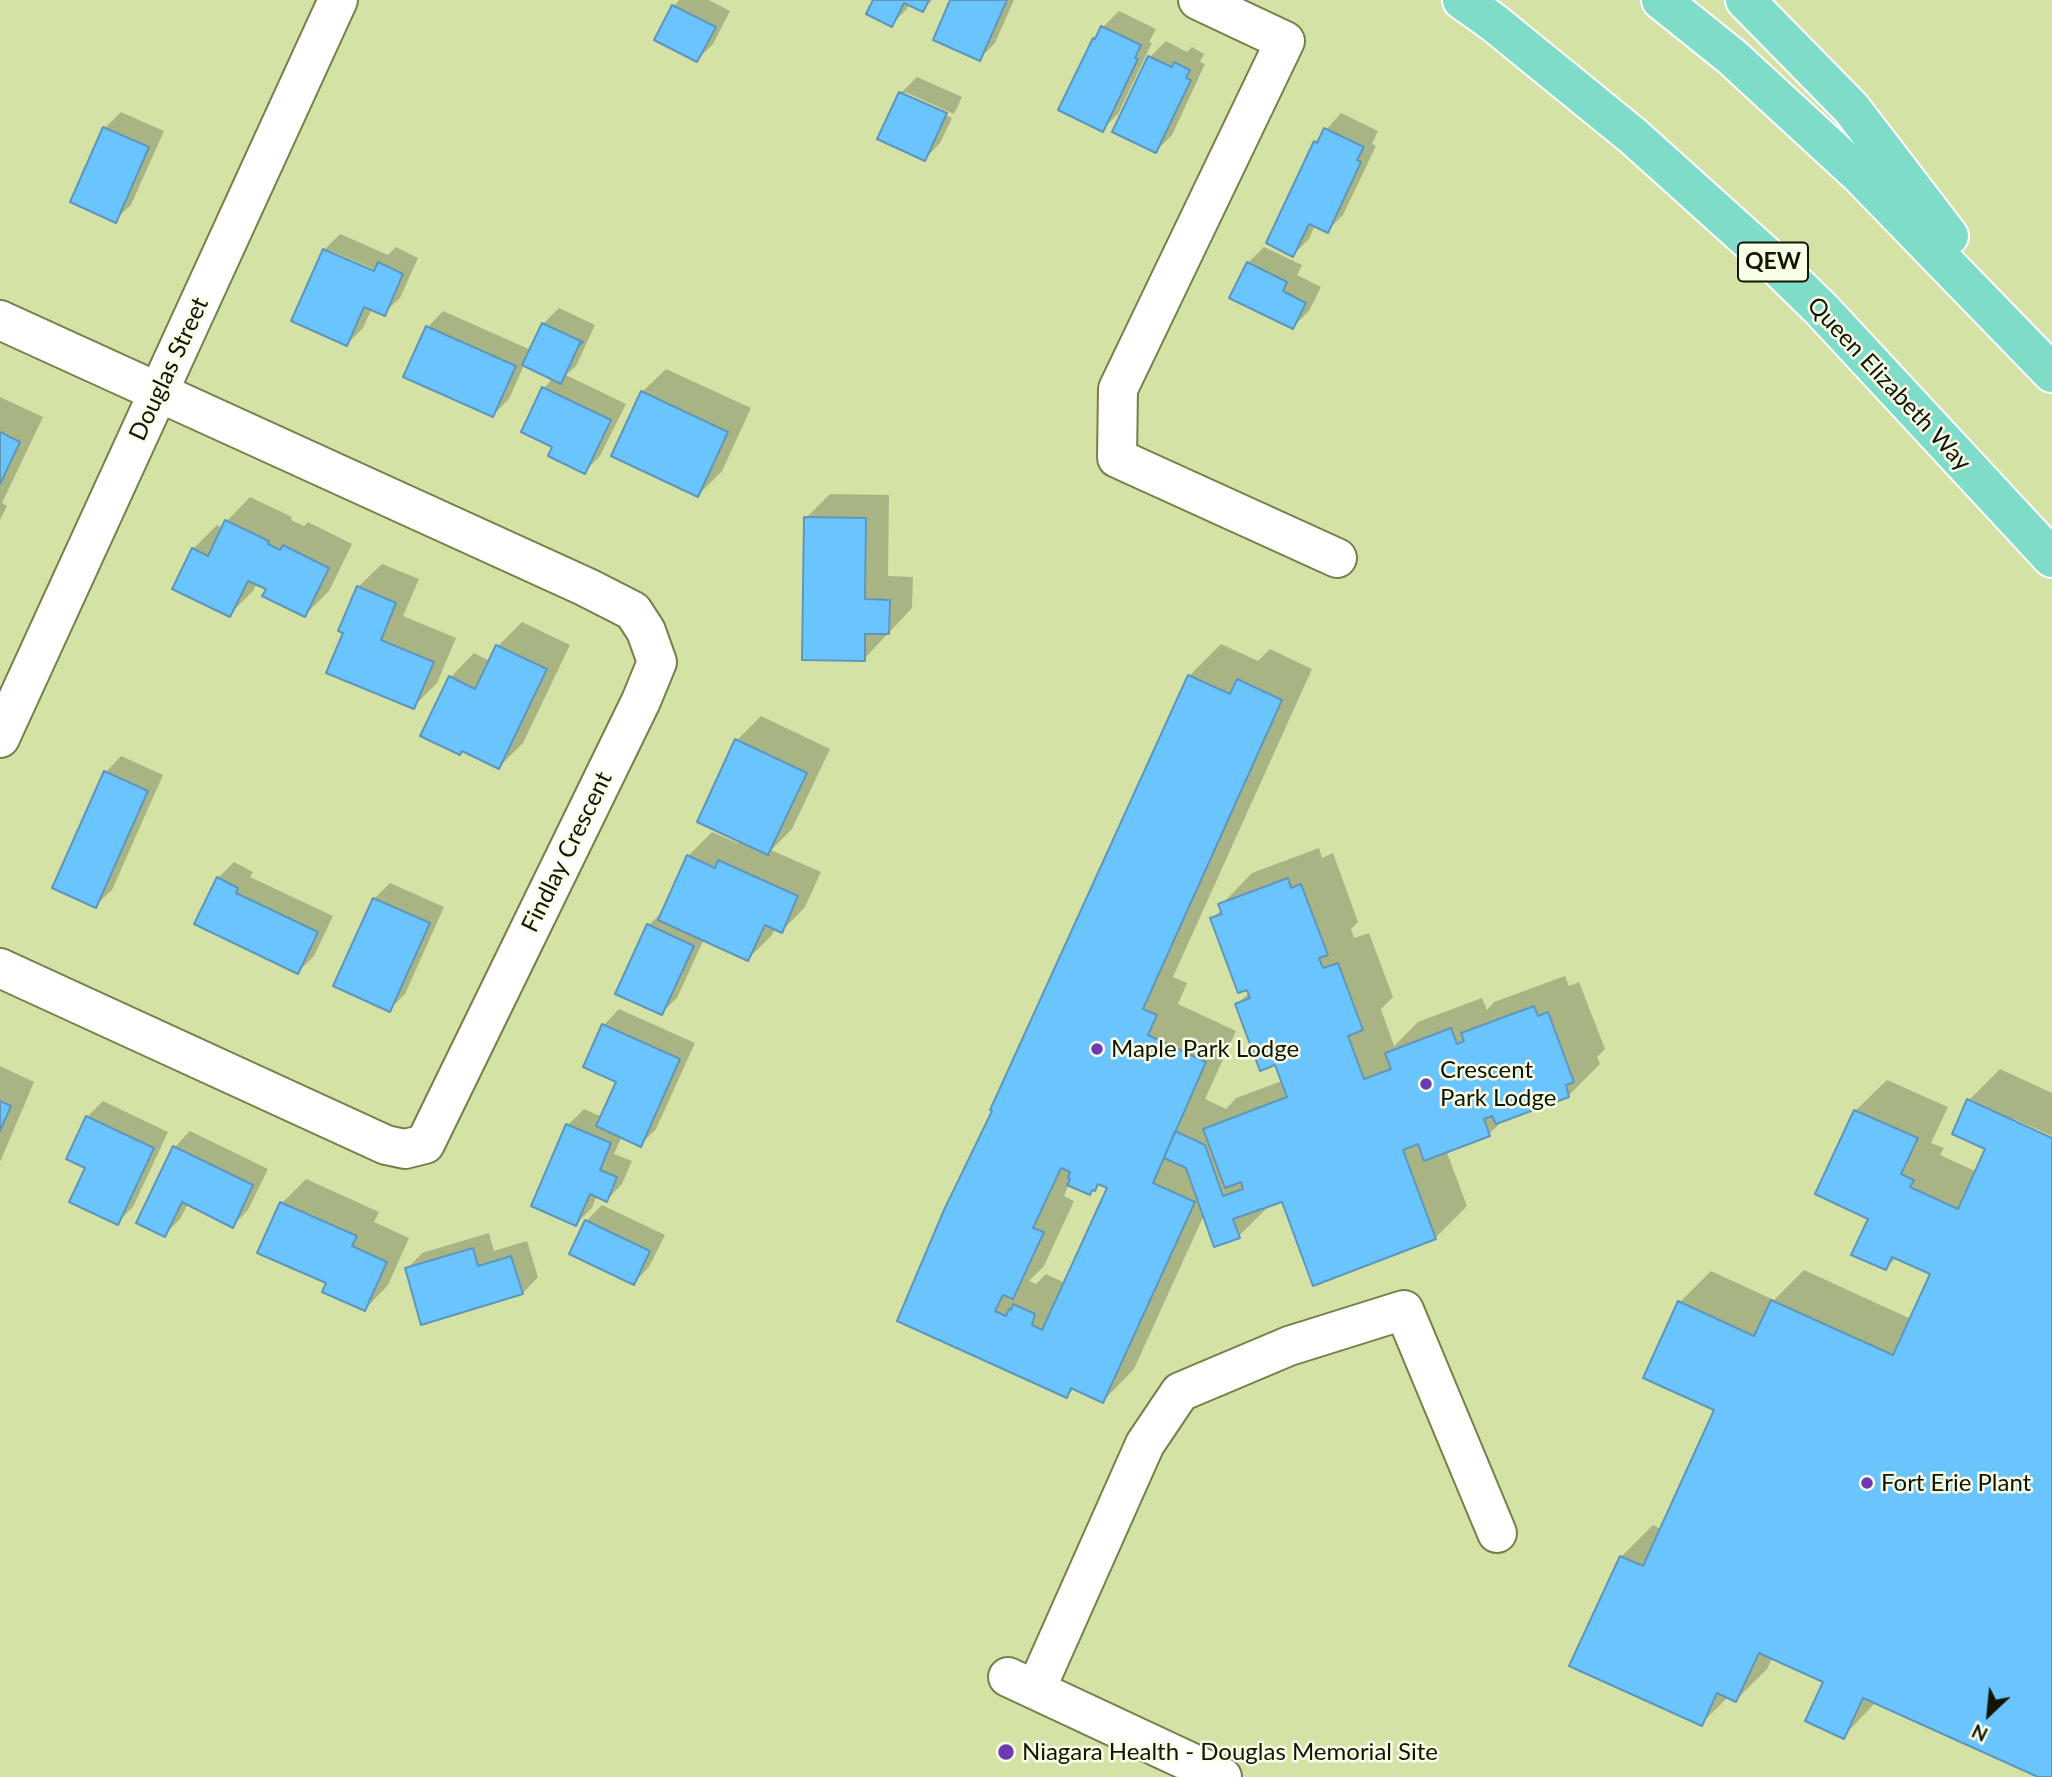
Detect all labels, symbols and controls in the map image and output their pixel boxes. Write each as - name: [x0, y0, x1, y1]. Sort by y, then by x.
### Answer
- road number: QEW: [1738, 243, 1808, 282]
- street label: Queen Elizabeth Way: [1801, 291, 1977, 477]
- street label: Douglas Street: [123, 293, 215, 445]
- street label: Findlay Crescent: [516, 767, 618, 937]
- place label: Maple Park Lodge: [1111, 1035, 1299, 1063]
- marker: Maple Park Lodge: [1089, 1041, 1105, 1057]
- place label: Crescent Park Lodge: [1440, 1056, 1556, 1112]
- marker: Crescent Park Lodge: [1418, 1076, 1434, 1092]
- place label: Fort Erie Plant: [1881, 1469, 2031, 1497]
- marker: Fort Erie Plant: [1859, 1475, 1875, 1491]
- north arrow: [1954, 1679, 2024, 1749]
- text: N: [1968, 1720, 1991, 1747]
- place label: Niagara Health - Douglas Memorial Site: [1022, 1738, 1438, 1766]
- marker: Niagara Health - Douglas Memorial Site: [996, 1742, 1016, 1762]

